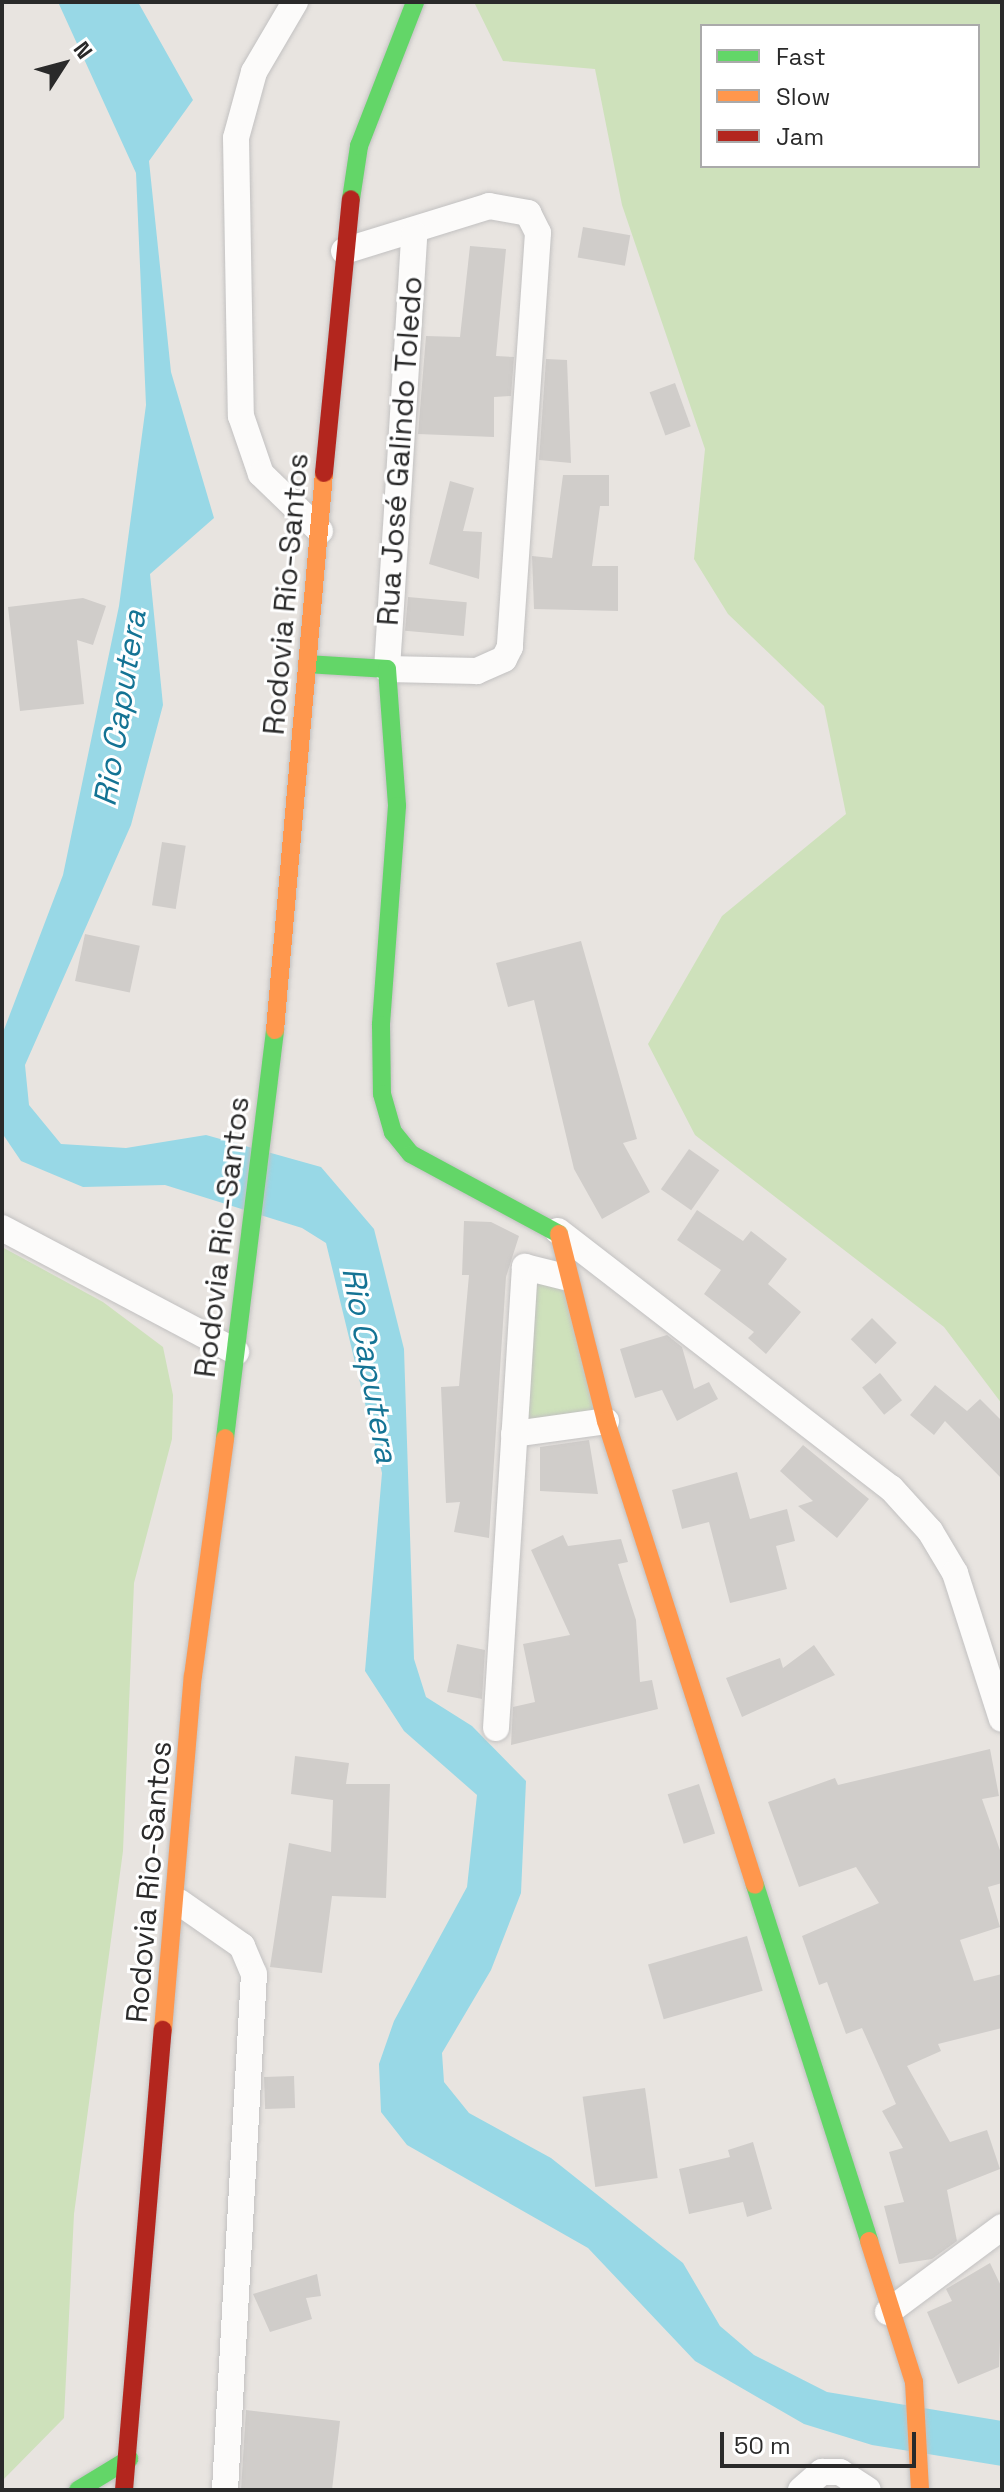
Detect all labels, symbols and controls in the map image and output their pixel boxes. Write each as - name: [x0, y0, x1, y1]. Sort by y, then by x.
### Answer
- north arrow: [24, 24, 104, 104]
- legend: [700, 24, 980, 168]
- text: N: [68, 36, 99, 64]
- text: Fast: [776, 41, 826, 72]
- text: Slow: [776, 81, 830, 112]
- text: Jam: [776, 121, 824, 152]
- street label: Rua José Galindo Toledo: [370, 275, 430, 627]
- street label: Rodovia Rio-Santos: [256, 452, 316, 736]
- water label: Rio Caputera: [86, 607, 154, 809]
- street label: Rodovia Rio-Santos: [187, 1094, 257, 1380]
- water label: Rio Caputera: [334, 1264, 406, 1466]
- street label: Rodovia Rio-Santos: [119, 1740, 179, 2024]
- scale bar: [724, 2416, 920, 2466]
- text: 50 m: [734, 2430, 791, 2461]

